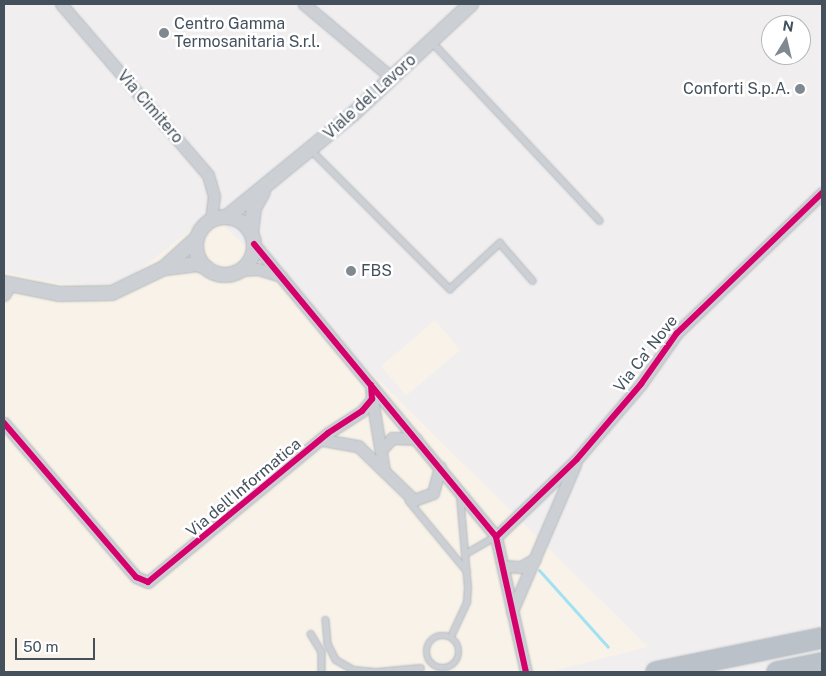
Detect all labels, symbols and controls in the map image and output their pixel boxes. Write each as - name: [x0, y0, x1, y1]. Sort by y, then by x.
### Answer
- place label: Centro Gamma Termosanitaria S.r.l.: [174, 14, 320, 52]
- north arrow: [761, 15, 811, 65]
- text: N: [782, 17, 795, 35]
- marker: Centro Gamma Termosanitaria S.r.l.: [158, 27, 170, 39]
- street label: Viale del Lavoro: [320, 50, 420, 144]
- street label: Via Cimitero: [113, 67, 187, 147]
- place label: Conforti S.p.A.: [683, 79, 790, 99]
- marker: Conforti S.p.A.: [794, 83, 806, 95]
- place label: FBS: [361, 261, 392, 281]
- marker: FBS: [345, 265, 357, 277]
- street label: Via Ca' Nove: [610, 312, 682, 396]
- street label: Via dell'Informatica: [183, 434, 305, 542]
- scale bar: [18, 628, 98, 660]
- text: 50 m: [23, 638, 58, 655]

